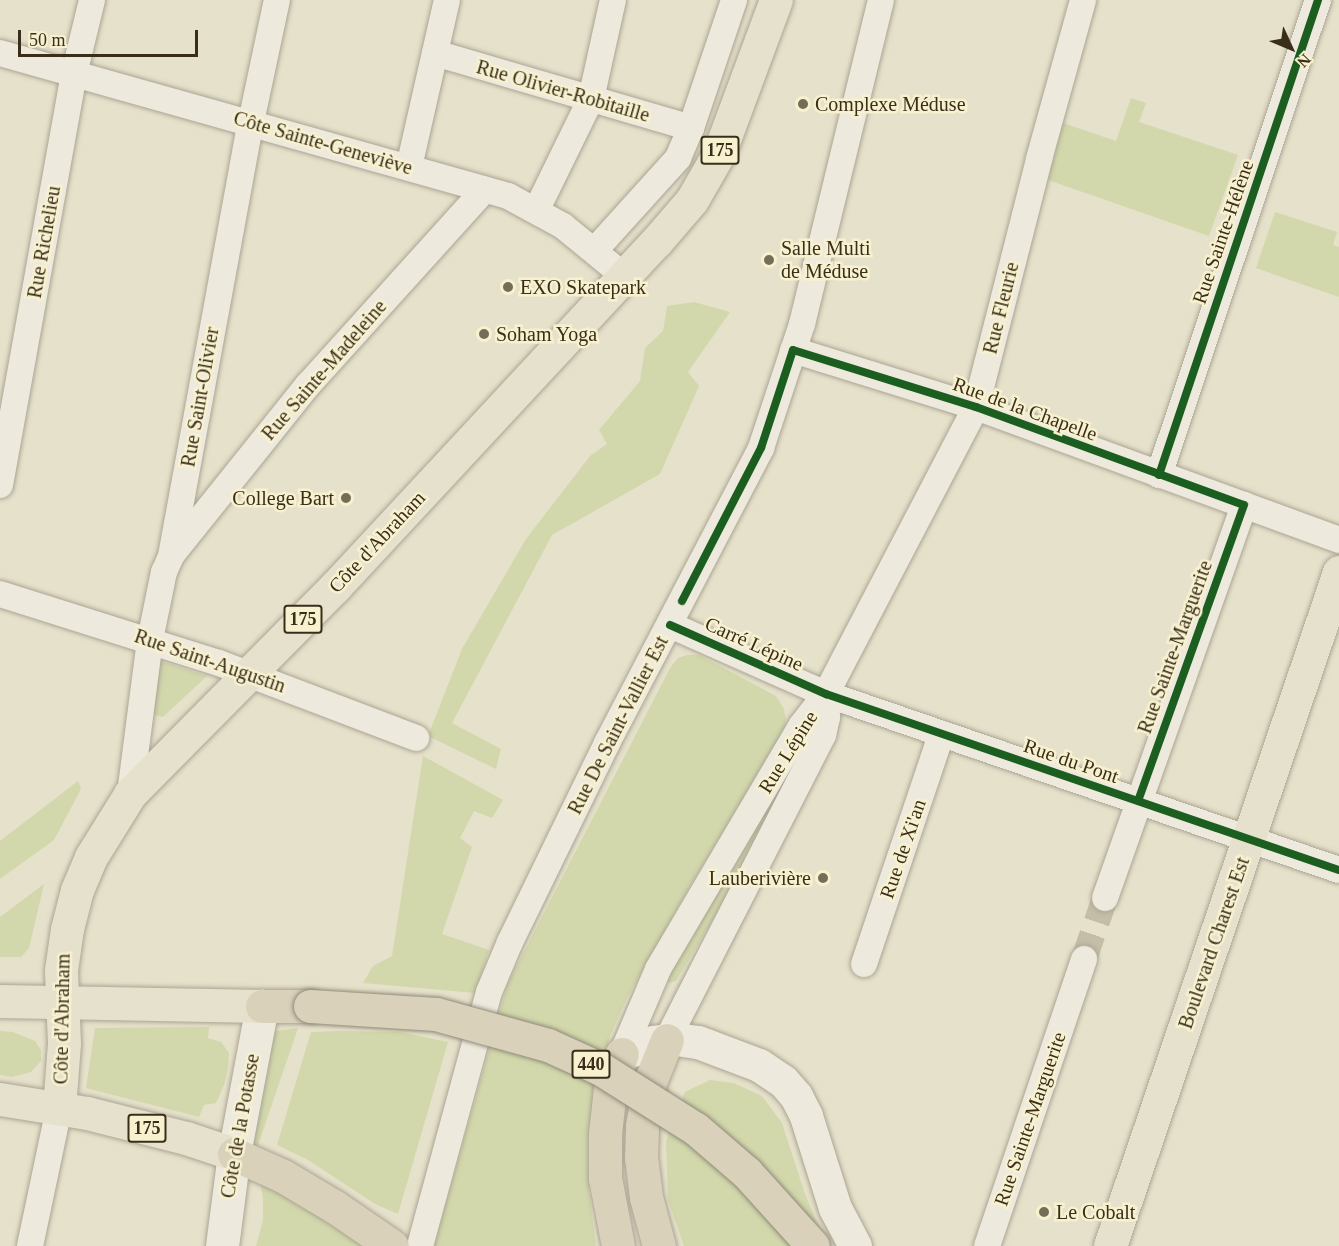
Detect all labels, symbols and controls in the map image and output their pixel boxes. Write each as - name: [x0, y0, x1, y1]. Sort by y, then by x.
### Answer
- scale bar: [21, 18, 201, 56]
- north arrow: [1261, 18, 1321, 78]
- text: 50 m: [29, 30, 66, 50]
- text: N: [1294, 51, 1314, 71]
- street label: Rue Olivier-Robitaille: [474, 55, 652, 127]
- place label: Complexe Méduse: [815, 92, 966, 116]
- marker: Complexe Méduse: [796, 97, 810, 111]
- street label: Côte Sainte-Geneviève: [231, 106, 415, 180]
- road number: 175: [700, 135, 740, 165]
- street label: Rue Sainte-Hélène: [1187, 157, 1259, 307]
- street label: Rue Richelieu: [22, 184, 66, 300]
- place label: Salle Multi de Méduse: [781, 237, 870, 284]
- marker: Salle Multi de Méduse: [762, 253, 776, 267]
- street label: Rue Fleurie: [978, 260, 1024, 356]
- place label: EXO Skatepark: [520, 275, 646, 299]
- marker: EXO Skatepark: [501, 280, 515, 294]
- street label: Rue Sainte-Madeleine: [256, 295, 392, 445]
- place label: Soham Yoga: [496, 322, 598, 346]
- street label: Rue Saint-Olivier: [176, 325, 224, 469]
- marker: Soham Yoga: [477, 327, 491, 341]
- street label: Rue de la Chapelle: [950, 372, 1100, 446]
- place label: College Bart: [232, 486, 334, 510]
- street label: Côte d'Abraham: [324, 486, 430, 598]
- marker: College Bart: [339, 491, 353, 505]
- street label: Rue Sainte-Marguerite: [1133, 557, 1217, 737]
- road number: 175: [284, 604, 322, 634]
- street label: Carré Lépine: [701, 612, 807, 676]
- street label: Rue Saint-Augustin: [131, 624, 289, 698]
- street label: Rue De Saint-Vallier Est: [563, 632, 673, 818]
- street label: Rue Lépine: [753, 706, 823, 798]
- street label: Rue du Pont: [1020, 734, 1122, 788]
- street label: Rue de Xi'an: [875, 796, 931, 902]
- street label: Boulevard Charest Est: [1173, 854, 1255, 1032]
- place label: Lauberivière: [709, 866, 811, 890]
- marker: Lauberivière: [816, 871, 830, 885]
- street label: Côte d'Abraham: [49, 953, 75, 1085]
- street label: Rue Sainte-Marguerite: [989, 1029, 1071, 1209]
- road number: 440: [572, 1049, 610, 1079]
- street label: Côte de la Potasse: [215, 1052, 265, 1200]
- road number: 175: [128, 1113, 166, 1143]
- place label: Le Cobalt: [1056, 1200, 1135, 1224]
- marker: Le Cobalt: [1037, 1205, 1051, 1219]

